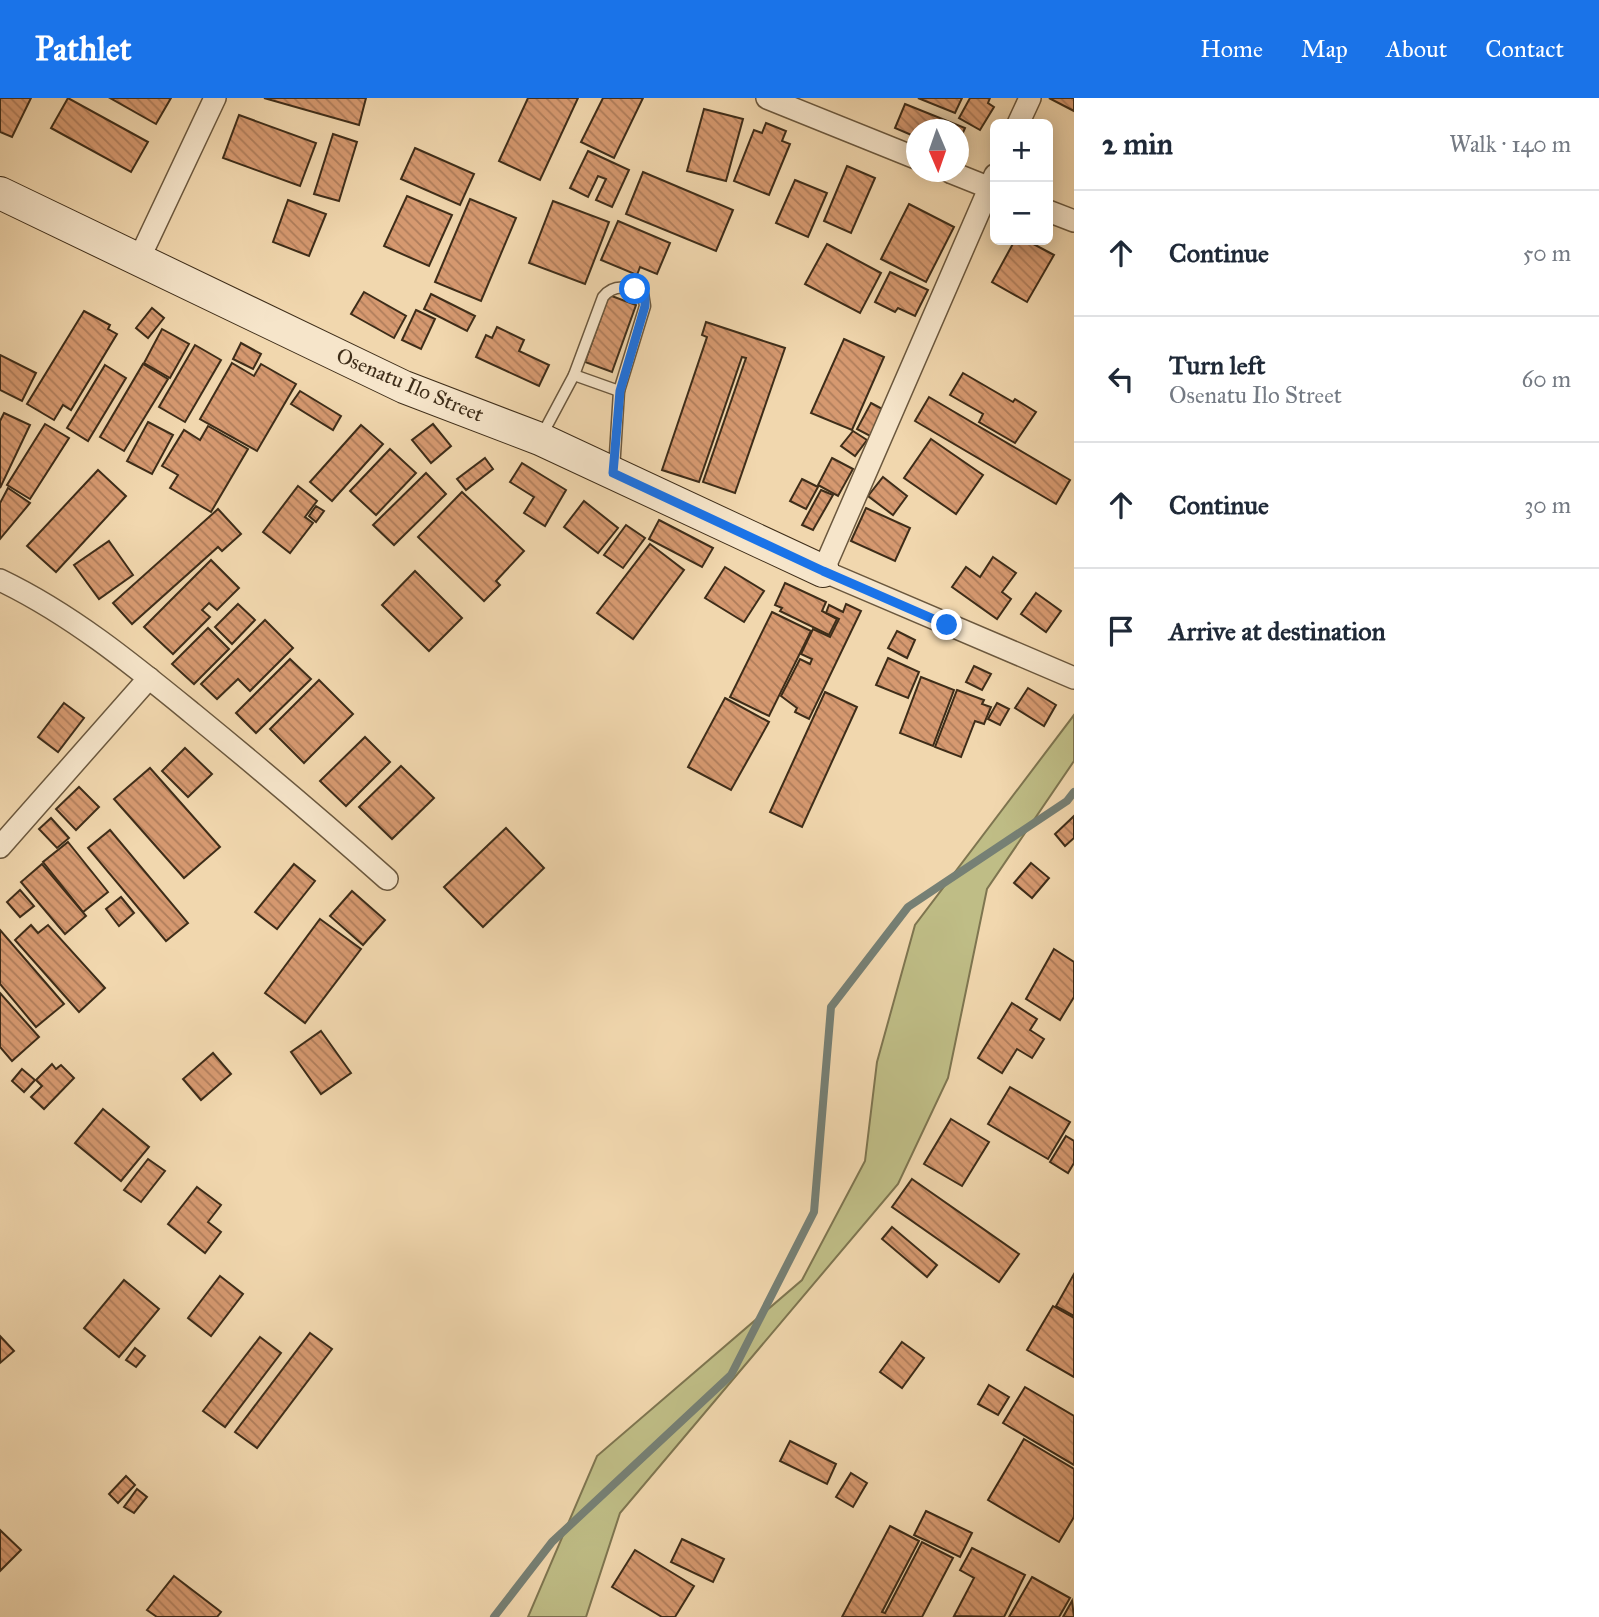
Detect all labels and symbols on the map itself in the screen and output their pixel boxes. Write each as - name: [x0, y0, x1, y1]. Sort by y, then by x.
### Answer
- north arrow: [906, 119, 969, 182]
- route start: [619, 273, 650, 304]
- street label: Osenatu Ilo Street: [332, 342, 488, 428]
- route end: [931, 609, 962, 640]

